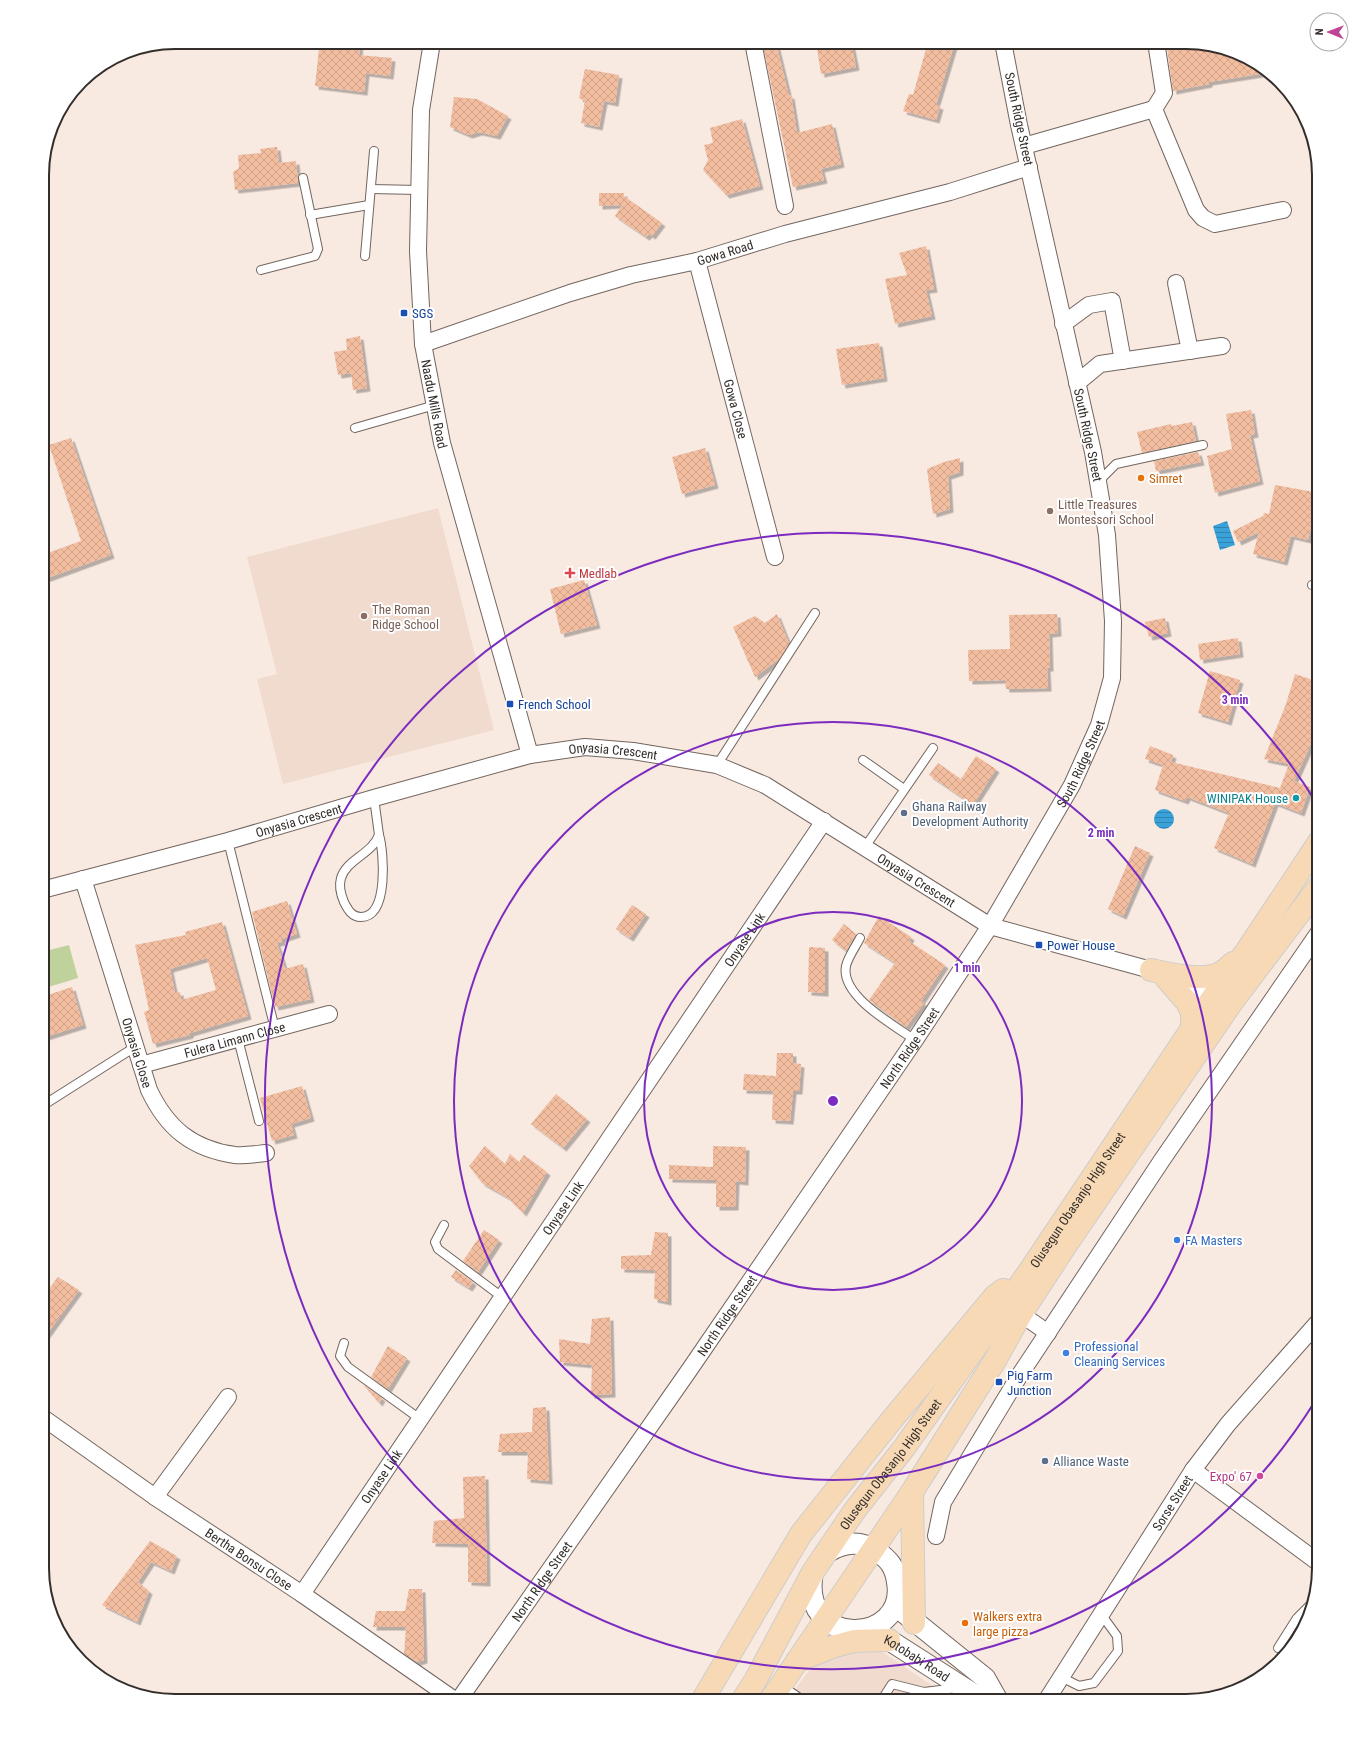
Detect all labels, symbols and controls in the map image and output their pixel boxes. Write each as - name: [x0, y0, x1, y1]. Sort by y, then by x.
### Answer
- north arrow: [1309, 12, 1349, 52]
- text: N: [1313, 28, 1326, 35]
- street label: South Ridge Street: [1002, 71, 1036, 167]
- street label: Gowa Road: [695, 237, 755, 268]
- place label: SGS: [412, 306, 433, 321]
- marker: SGS: [399, 308, 409, 318]
- street label: Naadu Mills Road: [419, 358, 451, 450]
- street label: Gowa Close: [721, 378, 751, 440]
- street label: South Ridge Street: [1071, 387, 1105, 483]
- place label: Simret: [1149, 471, 1182, 486]
- marker: Simret: [1136, 473, 1146, 483]
- place label: Little Treasures Montessori School: [1058, 497, 1154, 527]
- marker: Little Treasures Montessori School: [1045, 506, 1055, 516]
- place label: Medlab: [579, 566, 617, 581]
- marker: Medlab: [564, 567, 576, 579]
- place label: The Roman Ridge School: [372, 602, 439, 632]
- marker: The Roman Ridge School: [359, 611, 369, 621]
- text: 3 min: [1222, 693, 1248, 707]
- place label: French School: [518, 697, 591, 712]
- marker: French School: [505, 699, 515, 709]
- street label: South Ridge Street: [1053, 718, 1107, 810]
- street label: Onyasia Crescent: [567, 739, 659, 762]
- place label: WINIPAK House: [1207, 791, 1288, 806]
- marker: WINIPAK House: [1291, 793, 1301, 803]
- place label: Ghana Railway Development Authority: [912, 799, 1029, 829]
- street label: Onyasia Crescent: [254, 800, 344, 840]
- marker: Ghana Railway Development Authority: [899, 808, 909, 818]
- text: 2 min: [1088, 826, 1114, 840]
- street label: Onyasia Crescent: [875, 850, 958, 910]
- street label: Onyase Link: [721, 909, 768, 969]
- place label: Power House: [1047, 938, 1115, 953]
- marker: Power House: [1034, 940, 1044, 950]
- text: 1 min: [954, 961, 980, 975]
- street label: North Ridge Street: [877, 1004, 942, 1091]
- street label: Onyasia Close: [119, 1016, 155, 1090]
- street label: Fulera Limann Close: [182, 1019, 287, 1060]
- centre of rings: [826, 1094, 840, 1108]
- street label: Olusegun Obasanjo High Street: [1027, 1129, 1128, 1270]
- street label: Onyase Link: [539, 1178, 586, 1238]
- place label: FA Masters: [1185, 1233, 1243, 1248]
- marker: FA Masters: [1172, 1235, 1182, 1245]
- street label: North Ridge Street: [694, 1272, 760, 1359]
- place label: Professional Cleaning Services: [1074, 1339, 1165, 1369]
- marker: Professional Cleaning Services: [1061, 1348, 1071, 1358]
- place label: Pig Farm Junction: [1007, 1368, 1053, 1398]
- marker: Pig Farm Junction: [994, 1377, 1004, 1387]
- street label: Olusegun Obasanjo High Street: [836, 1396, 944, 1532]
- street label: Onyase Link: [358, 1446, 405, 1506]
- place label: Alliance Waste: [1053, 1454, 1129, 1469]
- marker: Alliance Waste: [1040, 1456, 1050, 1466]
- place label: Expo' 67: [1210, 1469, 1252, 1484]
- marker: Expo' 67: [1255, 1471, 1265, 1481]
- street label: Sorse Street: [1149, 1472, 1195, 1533]
- street label: Bertha Bonsu Close: [203, 1525, 295, 1593]
- street label: North Ridge Street: [508, 1538, 575, 1624]
- place label: Walkers extra large pizza: [973, 1609, 1042, 1639]
- marker: Walkers extra large pizza: [960, 1618, 970, 1628]
- street label: Kotobabi Road: [882, 1631, 952, 1684]

